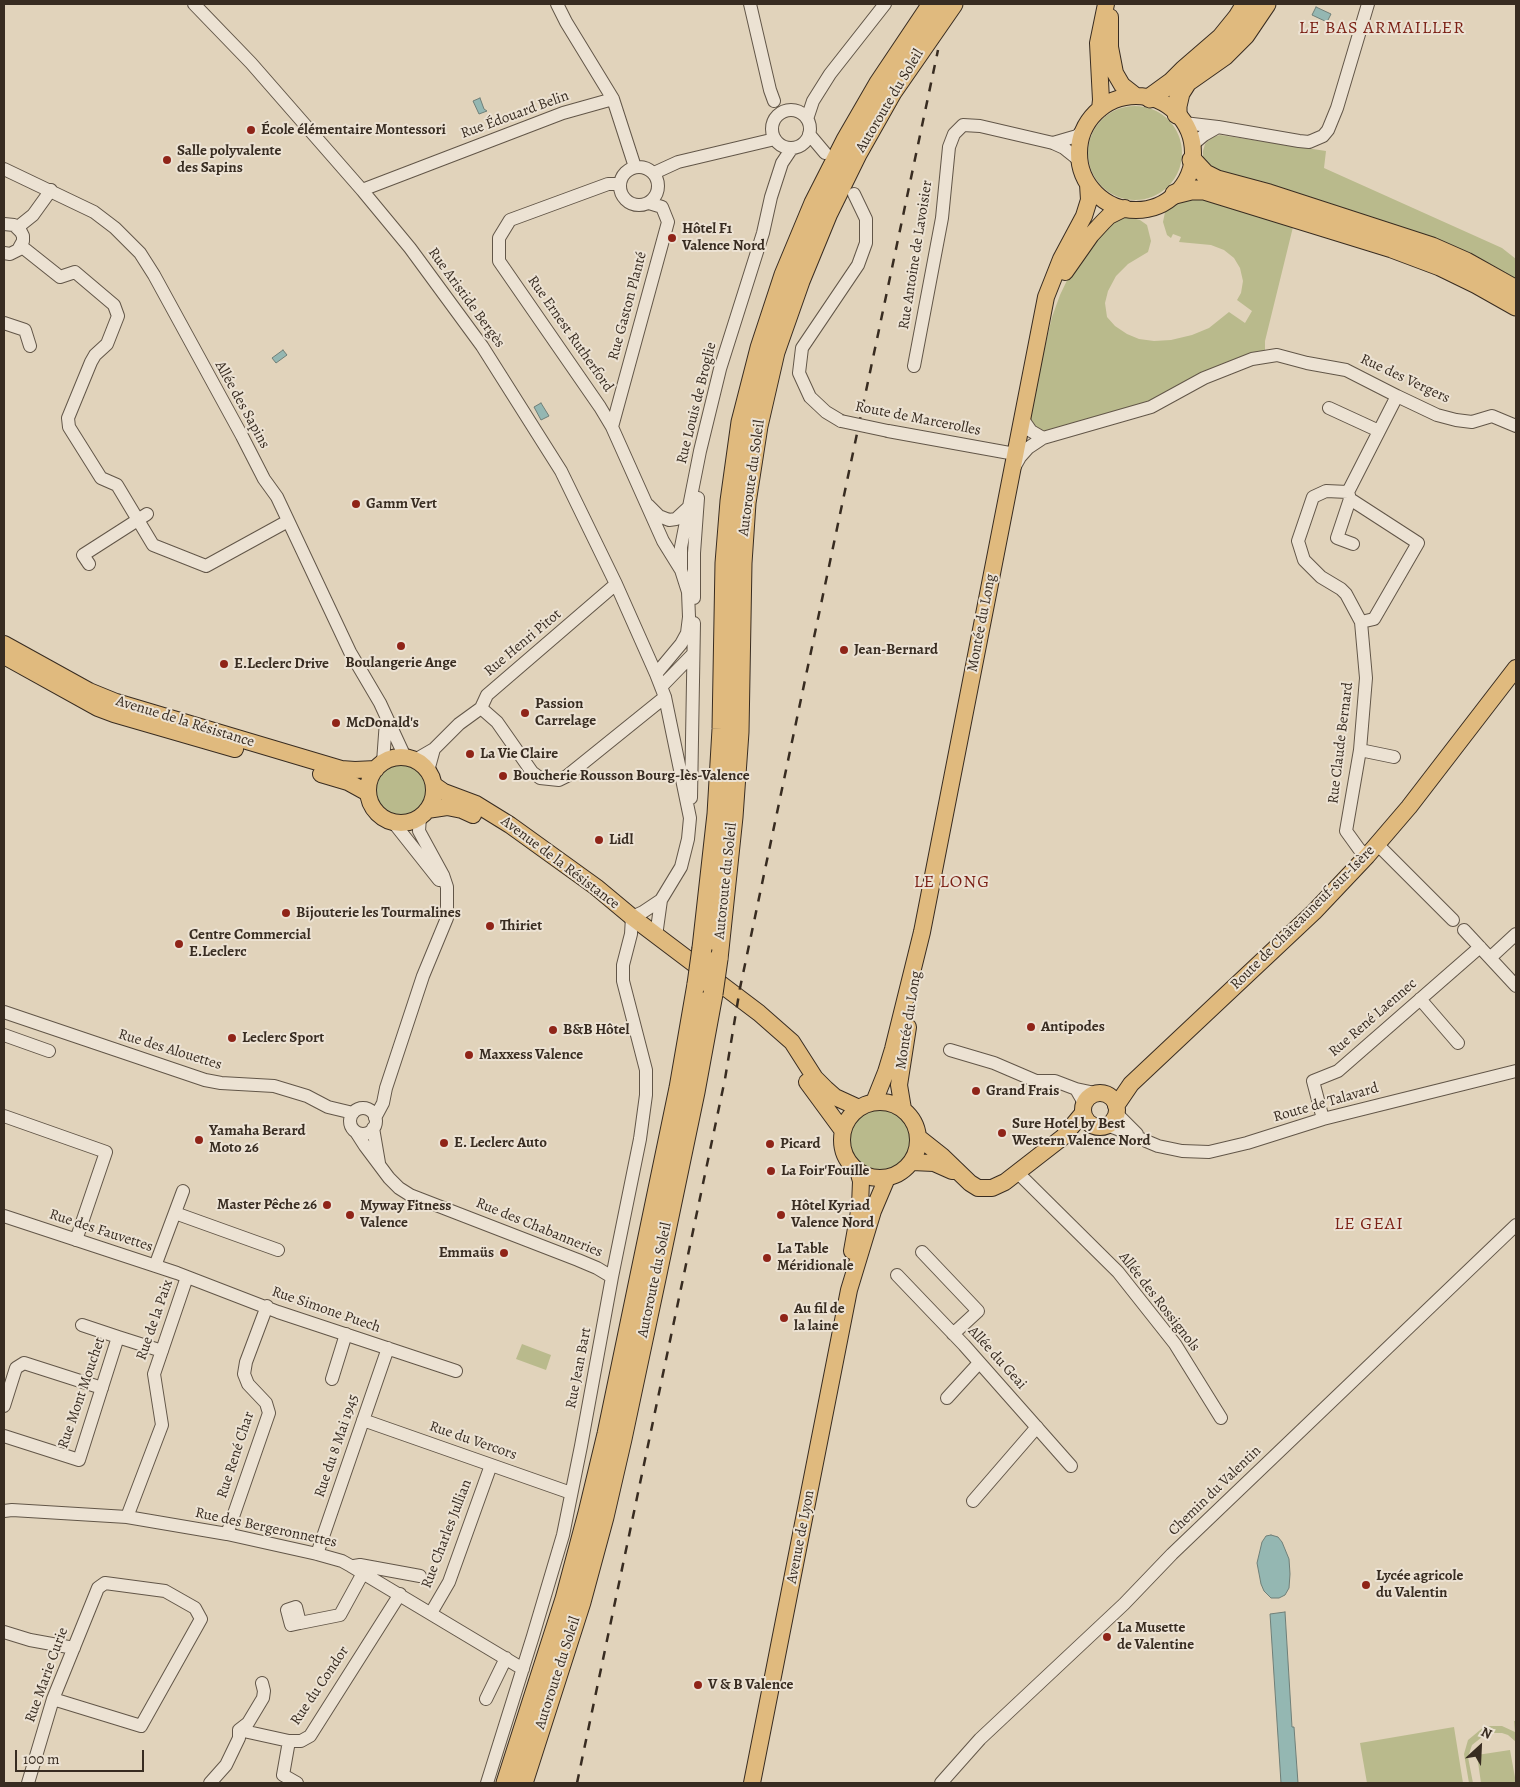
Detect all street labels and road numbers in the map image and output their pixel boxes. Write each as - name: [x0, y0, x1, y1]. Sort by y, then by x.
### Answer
- street label: Autoroute du Soleil: [852, 46, 928, 156]
- street label: Rue Édouard Belin: [458, 87, 572, 143]
- street label: Rue Antoine de Lavoisier: [895, 179, 937, 331]
- street label: Rue Aristide Bergès: [424, 244, 508, 352]
- street label: Rue Gaston Planté: [605, 250, 651, 362]
- street label: Rue Ernest Rutherford: [523, 272, 617, 396]
- street label: Rue Louis de Broglie: [673, 340, 721, 466]
- street label: Rue des Vergers: [1357, 350, 1453, 408]
- street label: Allée des Sapins: [211, 358, 273, 452]
- street label: Route de Marcerolles: [854, 398, 982, 440]
- street label: Autoroute du Soleil: [735, 419, 769, 537]
- street label: Montée du Long: [964, 572, 1000, 674]
- street label: Rue Henri Pitot: [481, 606, 565, 680]
- street label: Rue Claude Bernard: [1325, 681, 1357, 805]
- street label: Avenue de la Résistance: [114, 692, 256, 752]
- street label: Avenue de la Résistance: [497, 813, 623, 913]
- street label: Autoroute du Soleil: [711, 822, 741, 940]
- street label: Route de Châteauneuf-sur-Isère: [1227, 842, 1379, 994]
- street label: Montée du Long: [892, 970, 926, 1070]
- street label: Rue René Laennec: [1325, 975, 1421, 1061]
- street label: Rue des Alouettes: [116, 1026, 224, 1074]
- street label: Route de Talavard: [1271, 1079, 1381, 1127]
- street label: Rue des Chabanneries: [473, 1194, 605, 1262]
- street label: Rue des Fauvettes: [47, 1206, 155, 1256]
- street label: Autoroute du Soleil: [634, 1221, 676, 1339]
- street label: Allée des Rossignols: [1115, 1249, 1203, 1355]
- street label: Rue de la Paix: [133, 1277, 177, 1363]
- street label: Rue Simone Puech: [269, 1283, 383, 1337]
- street label: Allée du Geai: [964, 1323, 1030, 1393]
- street label: Rue Jean Bart: [562, 1326, 596, 1410]
- street label: Rue Mont Mouchet: [55, 1335, 109, 1451]
- street label: Rue du 8 Mai 1945: [311, 1392, 363, 1500]
- street label: Rue René Char: [214, 1409, 258, 1501]
- street label: Rue du Vercors: [427, 1418, 519, 1464]
- street label: Chemin du Valentin: [1165, 1442, 1265, 1540]
- street label: Rue Charles Jullian: [418, 1477, 476, 1591]
- street label: Avenue de Lyon: [783, 1489, 819, 1585]
- street label: Rue des Bergeronnettes: [193, 1504, 339, 1552]
- street label: Autoroute du Soleil: [531, 1614, 585, 1732]
- street label: Rue Marie Curie: [21, 1625, 73, 1725]
- street label: Rue du Condor: [287, 1643, 353, 1729]

